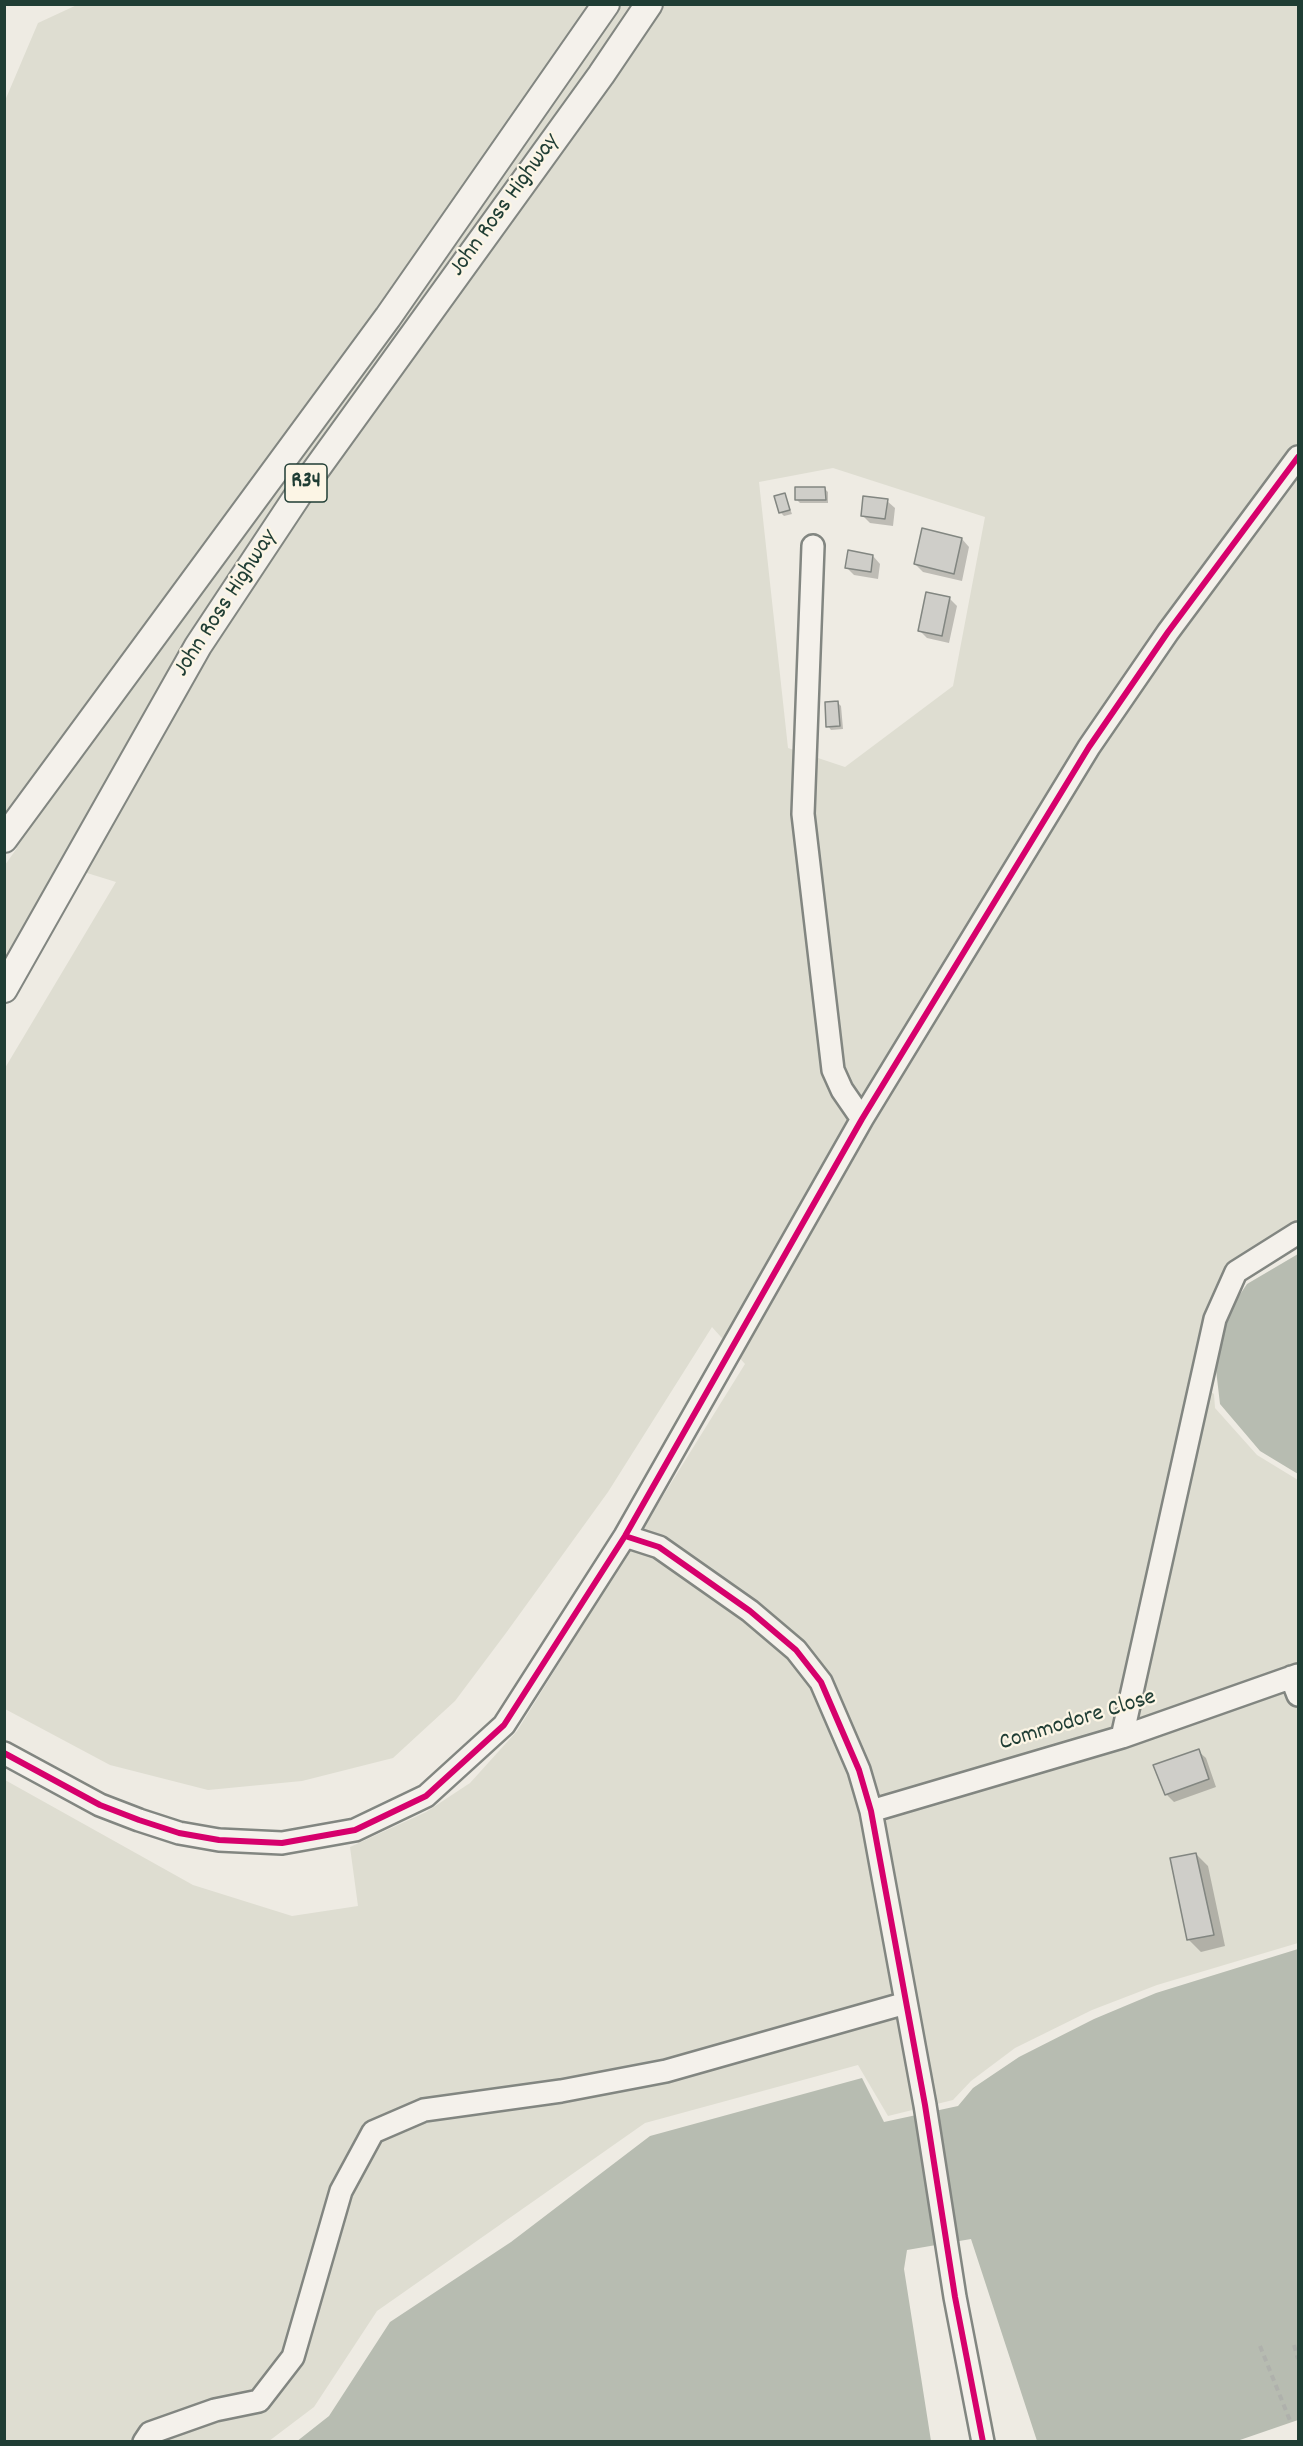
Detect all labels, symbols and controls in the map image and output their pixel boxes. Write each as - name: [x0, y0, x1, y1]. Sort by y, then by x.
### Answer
- street label: John Ross Highway: [444, 129, 568, 283]
- road number: R34: [285, 464, 327, 502]
- street label: John Ross Highway: [169, 525, 285, 683]
- street label: Commodore Close: [996, 1685, 1160, 1759]

